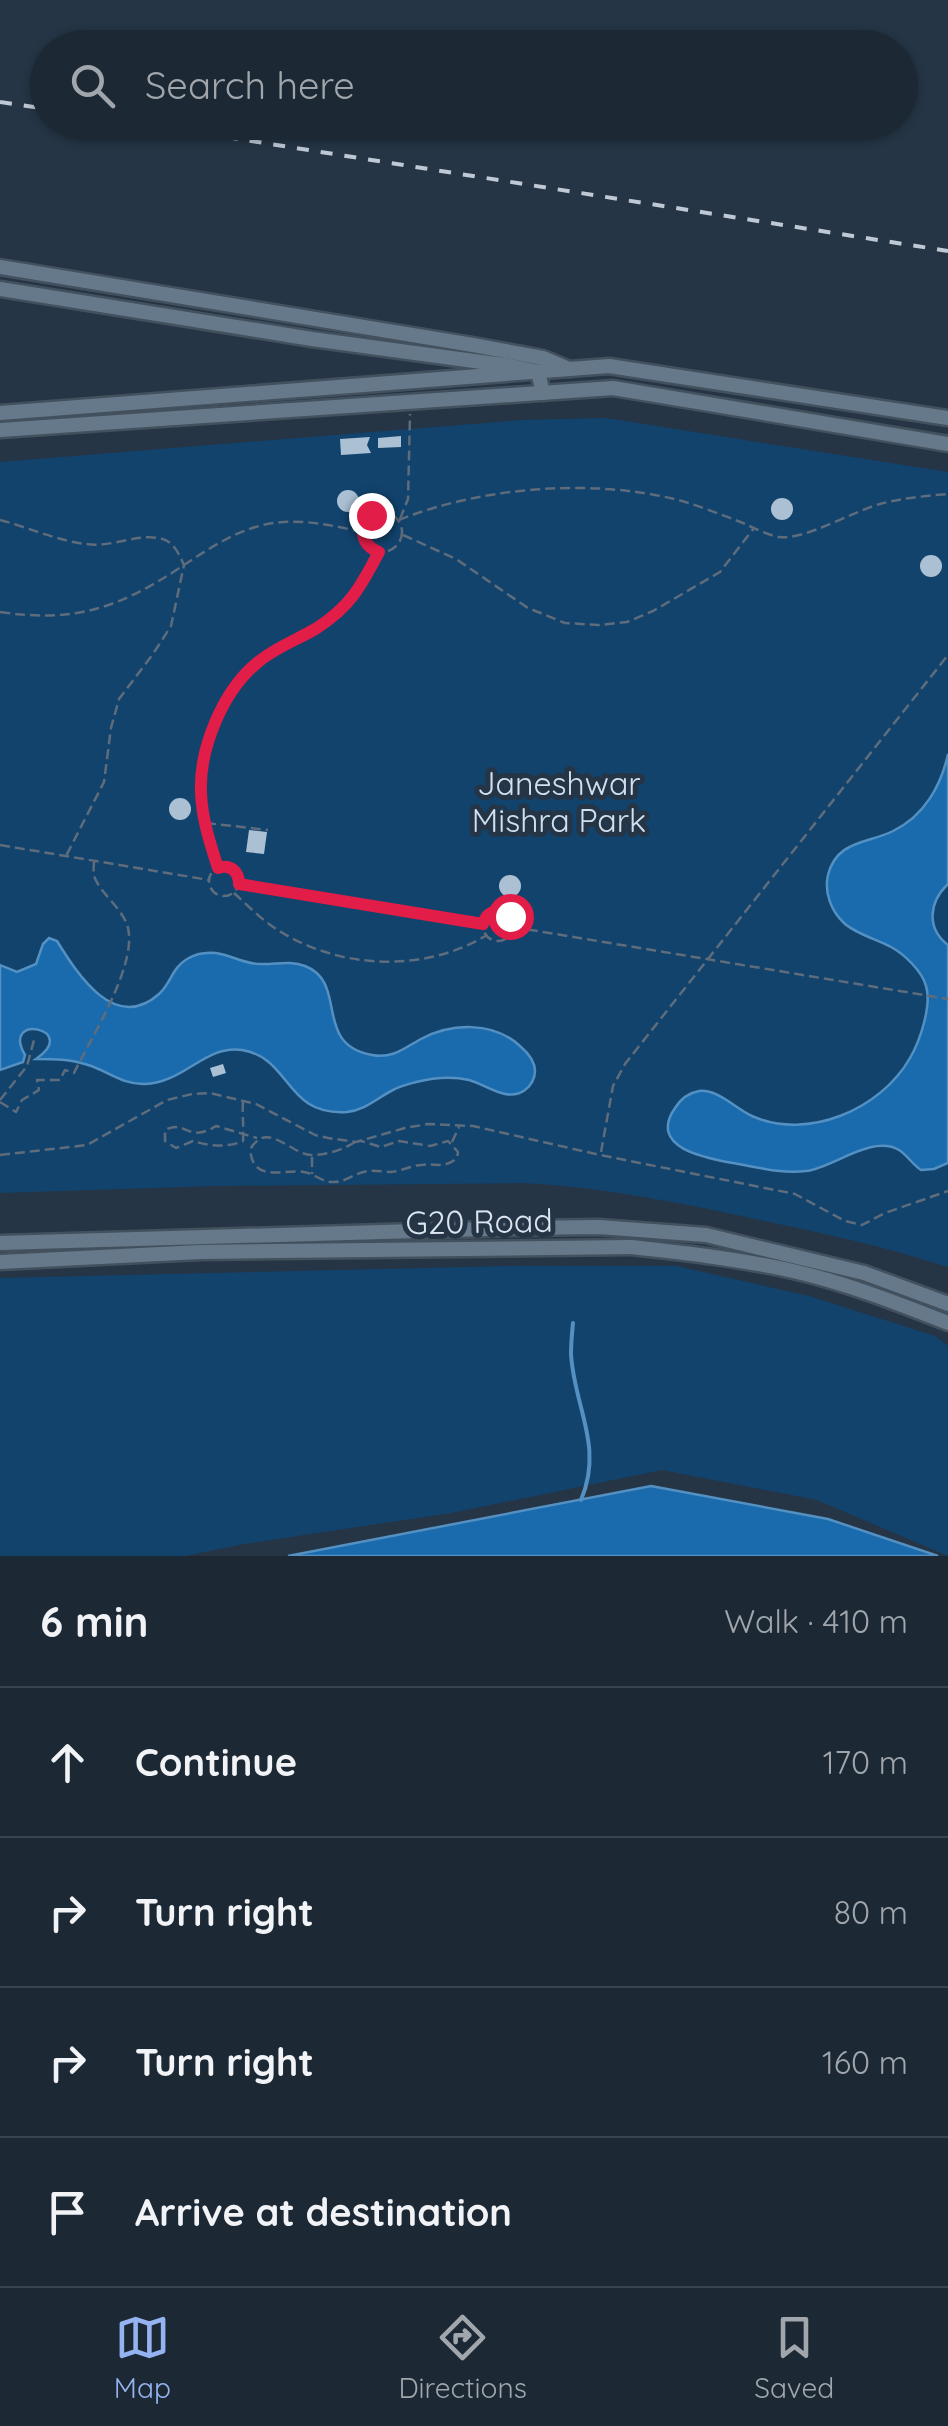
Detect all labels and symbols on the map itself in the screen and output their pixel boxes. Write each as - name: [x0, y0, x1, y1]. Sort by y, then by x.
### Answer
- route end: [349, 493, 395, 539]
- park label: Janeshwar Mishra Park: [472, 763, 646, 840]
- route start: [488, 894, 534, 940]
- street label: G20 Road: [405, 1200, 553, 1242]

